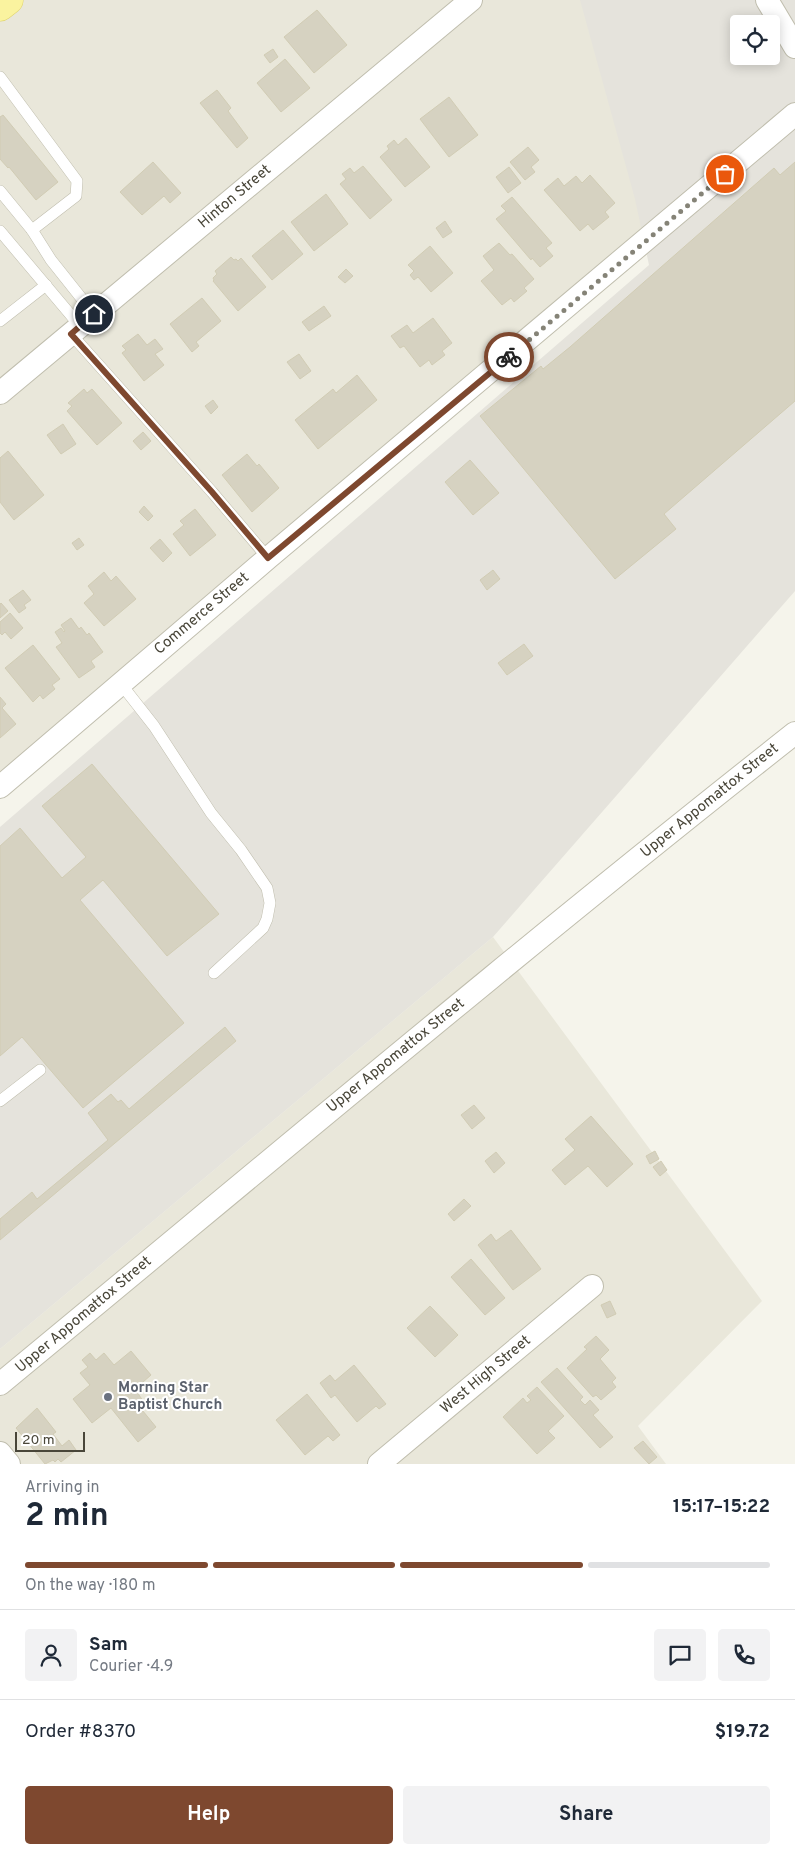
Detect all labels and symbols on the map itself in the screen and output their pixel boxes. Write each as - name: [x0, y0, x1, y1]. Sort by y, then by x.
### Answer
- pin: [704, 153, 746, 195]
- street label: Hinton Street: [195, 161, 275, 233]
- pin: [73, 293, 115, 335]
- courier: [484, 332, 534, 382]
- street label: Commerce Street: [151, 569, 253, 659]
- street label: Upper Appomattox Street: [637, 739, 783, 863]
- street label: Upper Appomattox Street: [323, 994, 469, 1118]
- street label: Upper Appomattox Street: [12, 1252, 156, 1378]
- street label: West High Street: [437, 1332, 535, 1418]
- place label: Morning Star Baptist Church: [118, 1379, 222, 1415]
- marker: Morning Star Baptist Church: [102, 1391, 114, 1403]
- scale bar: [15, 1429, 85, 1452]

